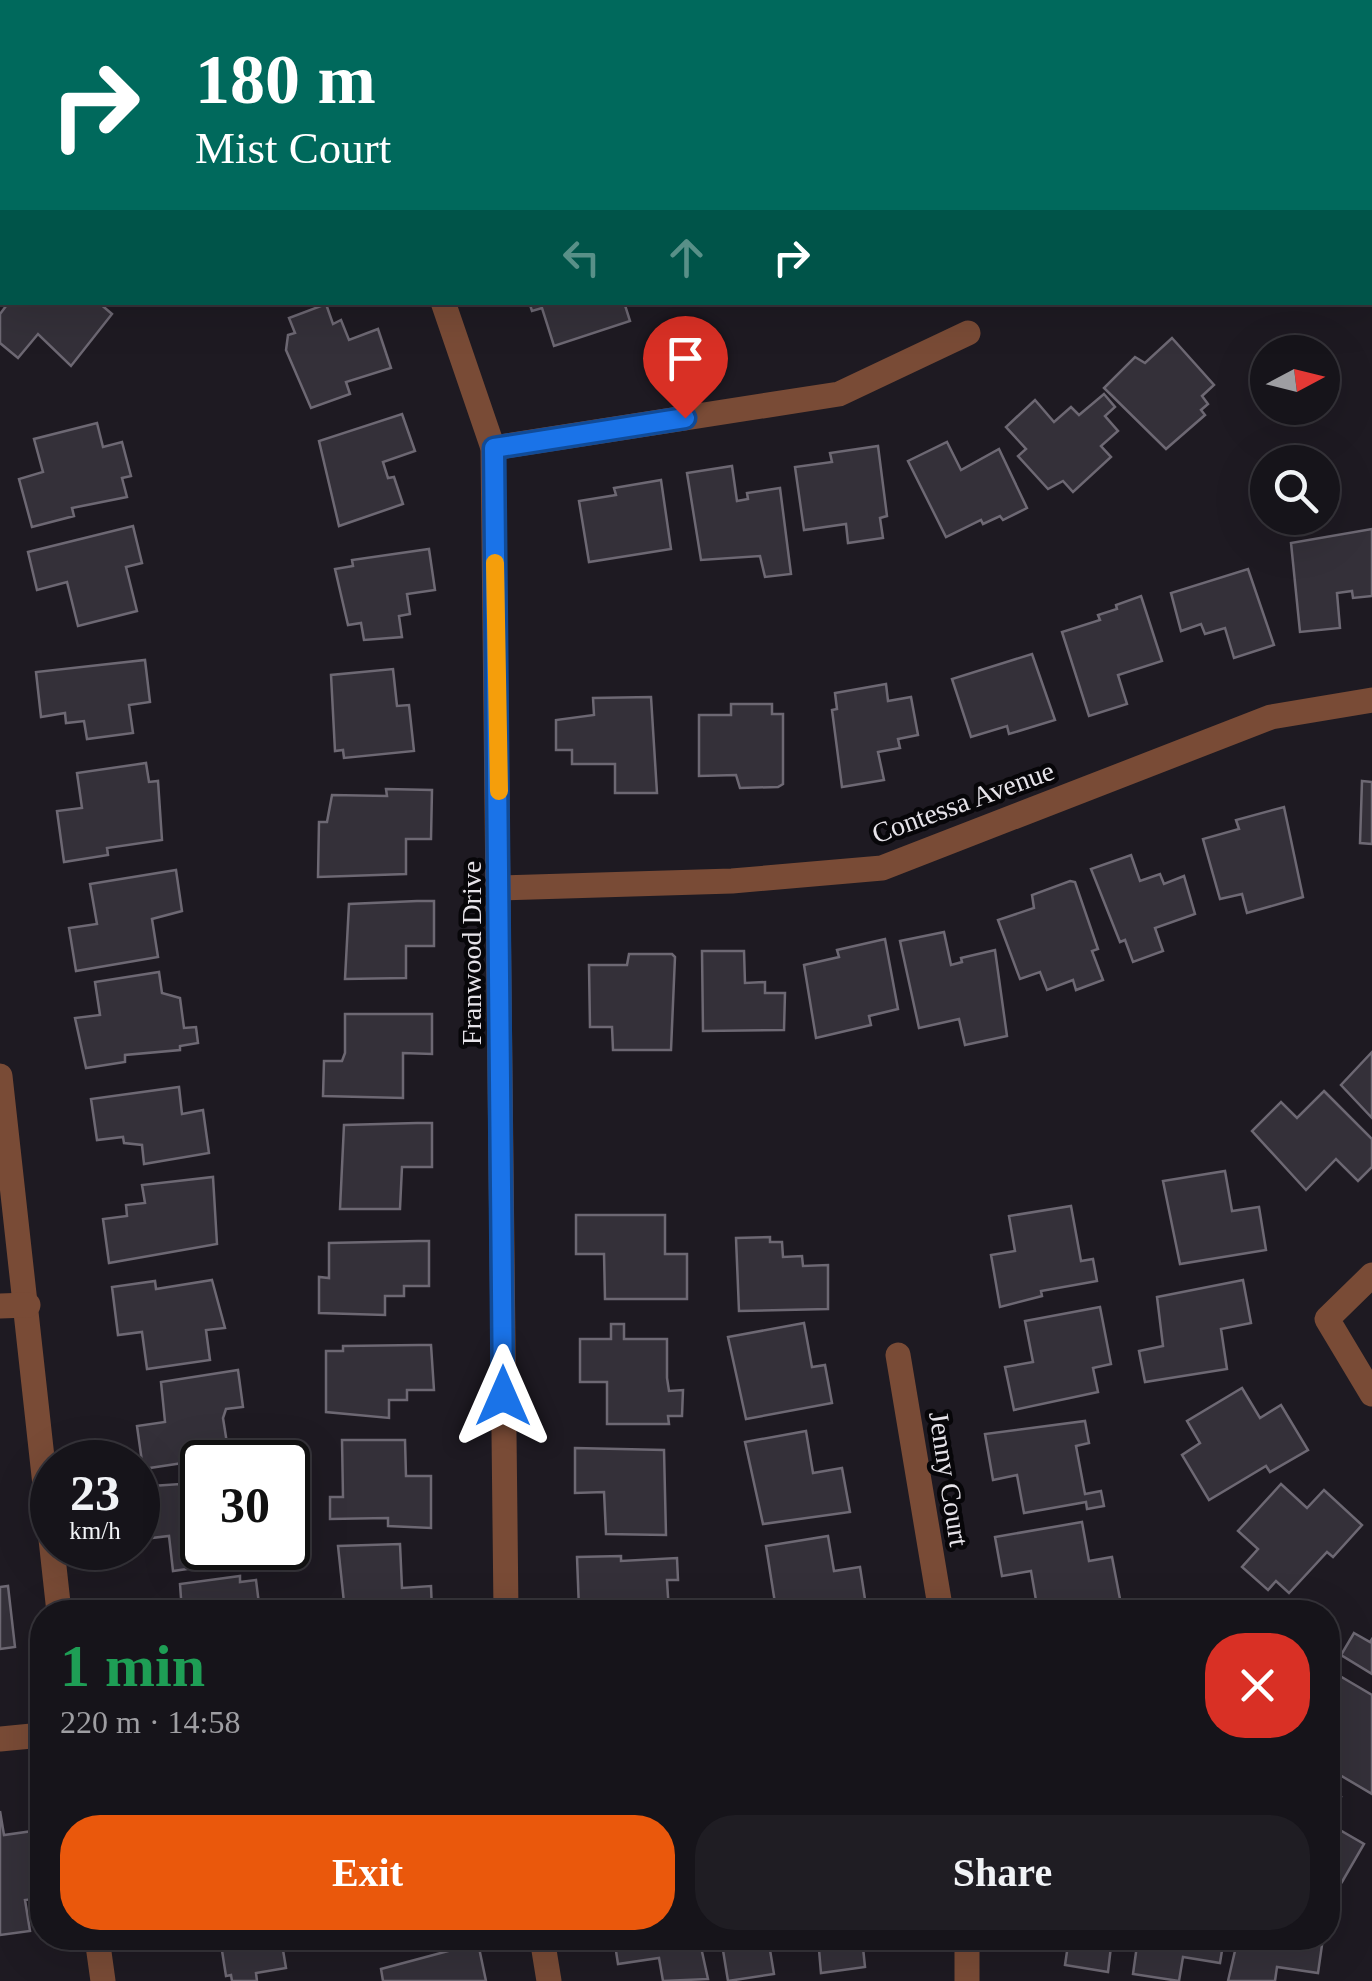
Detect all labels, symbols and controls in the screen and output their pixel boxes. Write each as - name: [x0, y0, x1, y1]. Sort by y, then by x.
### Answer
- icon: right: [30, 40, 160, 170]
- text: 180 m: [195, 41, 376, 118]
- text: Mist Court: [195, 123, 391, 173]
- icon: left: [554, 230, 609, 285]
- icon: ahead: [659, 230, 714, 285]
- icon: right: [764, 230, 819, 285]
- pin: [643, 316, 728, 419]
- icon: arrive: [658, 331, 713, 386]
- north arrow: [1250, 335, 1340, 425]
- map controls: [1250, 335, 1340, 535]
- button: search: [1250, 445, 1340, 535]
- street label: Contessa Avenue: [868, 755, 1058, 849]
- street label: Franwood Drive: [456, 861, 487, 1045]
- position arrow: [451, 1344, 555, 1448]
- street label: Jenny Court: [923, 1409, 975, 1549]
- speed limit sign: 30: [180, 1440, 310, 1570]
- text: 23: [70, 1465, 120, 1521]
- text: km/h: [69, 1517, 121, 1544]
- text: 1 min: [60, 1633, 205, 1699]
- button: close: [1205, 1633, 1310, 1738]
- text: 220 m · 14:58: [60, 1704, 240, 1740]
- button: Exit: [60, 1815, 675, 1930]
- button: Share: [695, 1815, 1310, 1930]

